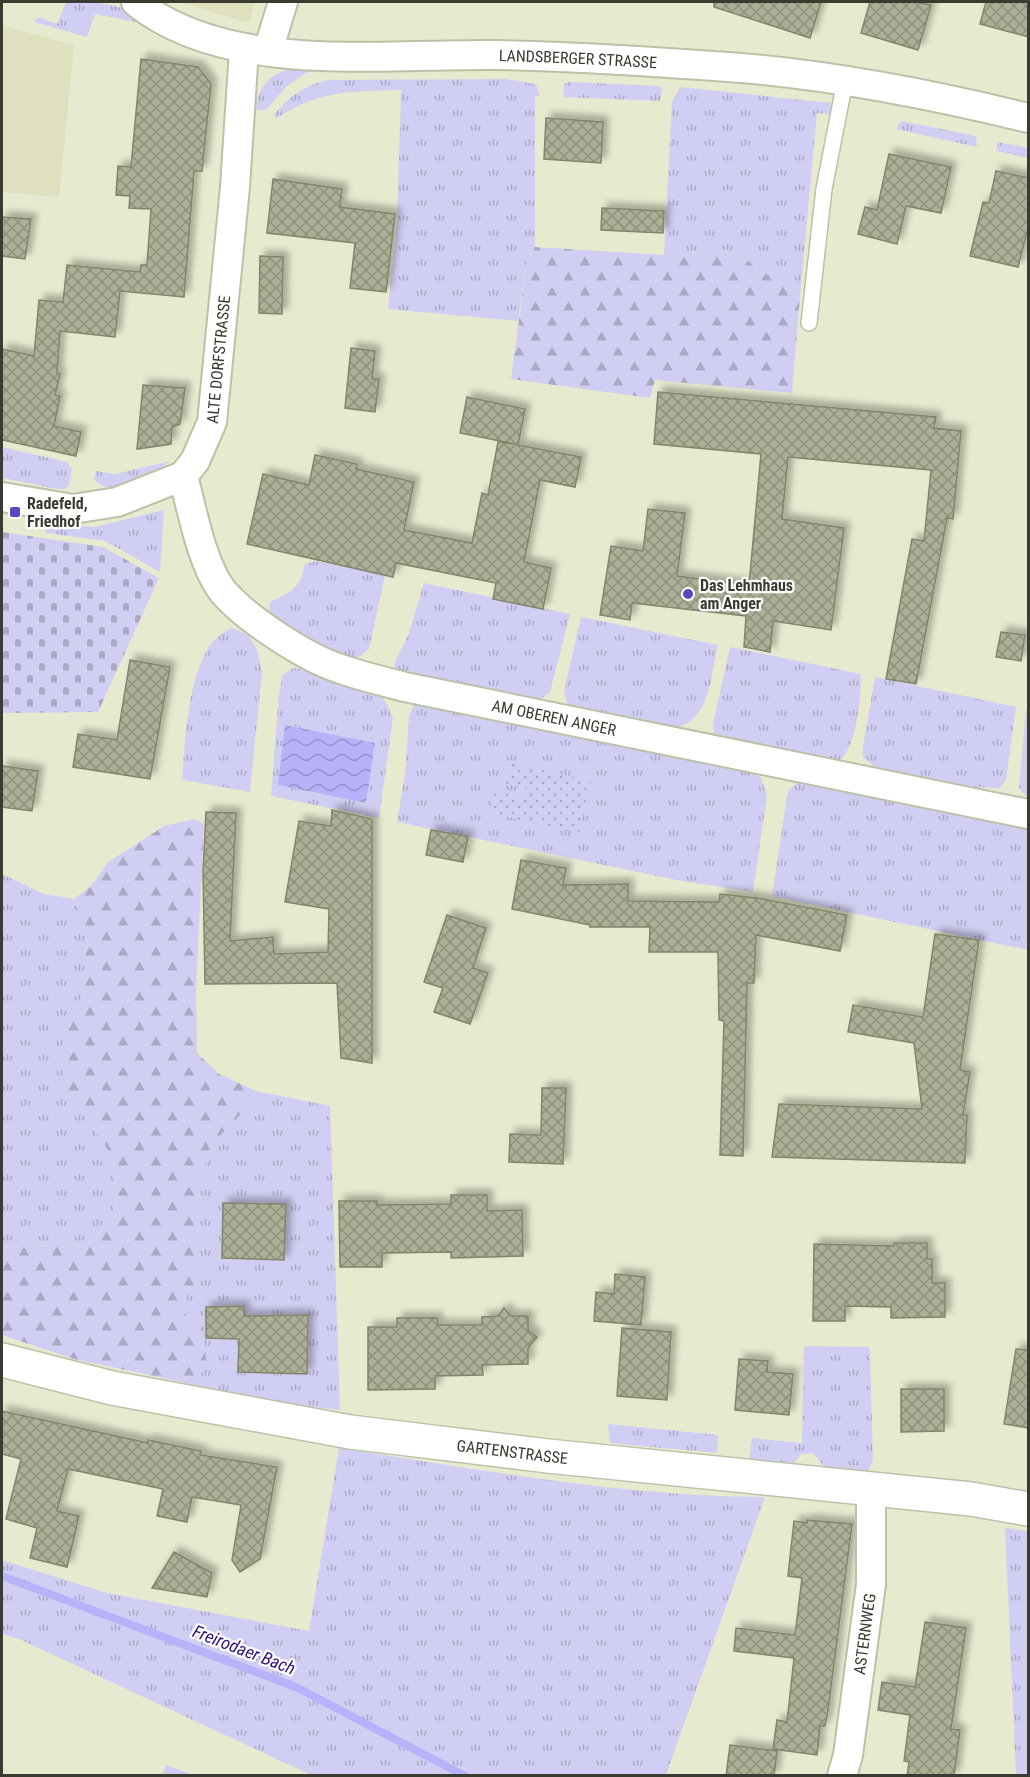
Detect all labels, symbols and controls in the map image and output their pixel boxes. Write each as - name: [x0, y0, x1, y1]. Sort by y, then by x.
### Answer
- street label: LANDSBERGER STRASSE: [499, 46, 658, 72]
- street label: ALTE DORFSTRASSE: [203, 295, 234, 424]
- place label: Radefeld, Friedhof: [27, 494, 88, 531]
- marker: Radefeld, Friedhof: [8, 505, 22, 519]
- place label: Das Lehmhaus am Anger: [700, 576, 793, 613]
- marker: Das Lehmhaus am Anger: [681, 587, 695, 601]
- street label: AM OBEREN ANGER: [490, 696, 618, 740]
- street label: GARTENSTRASSE: [456, 1436, 569, 1468]
- street label: ASTERNWEG: [850, 1592, 880, 1676]
- water label: Freirodaer Bach: [190, 1620, 299, 1679]

